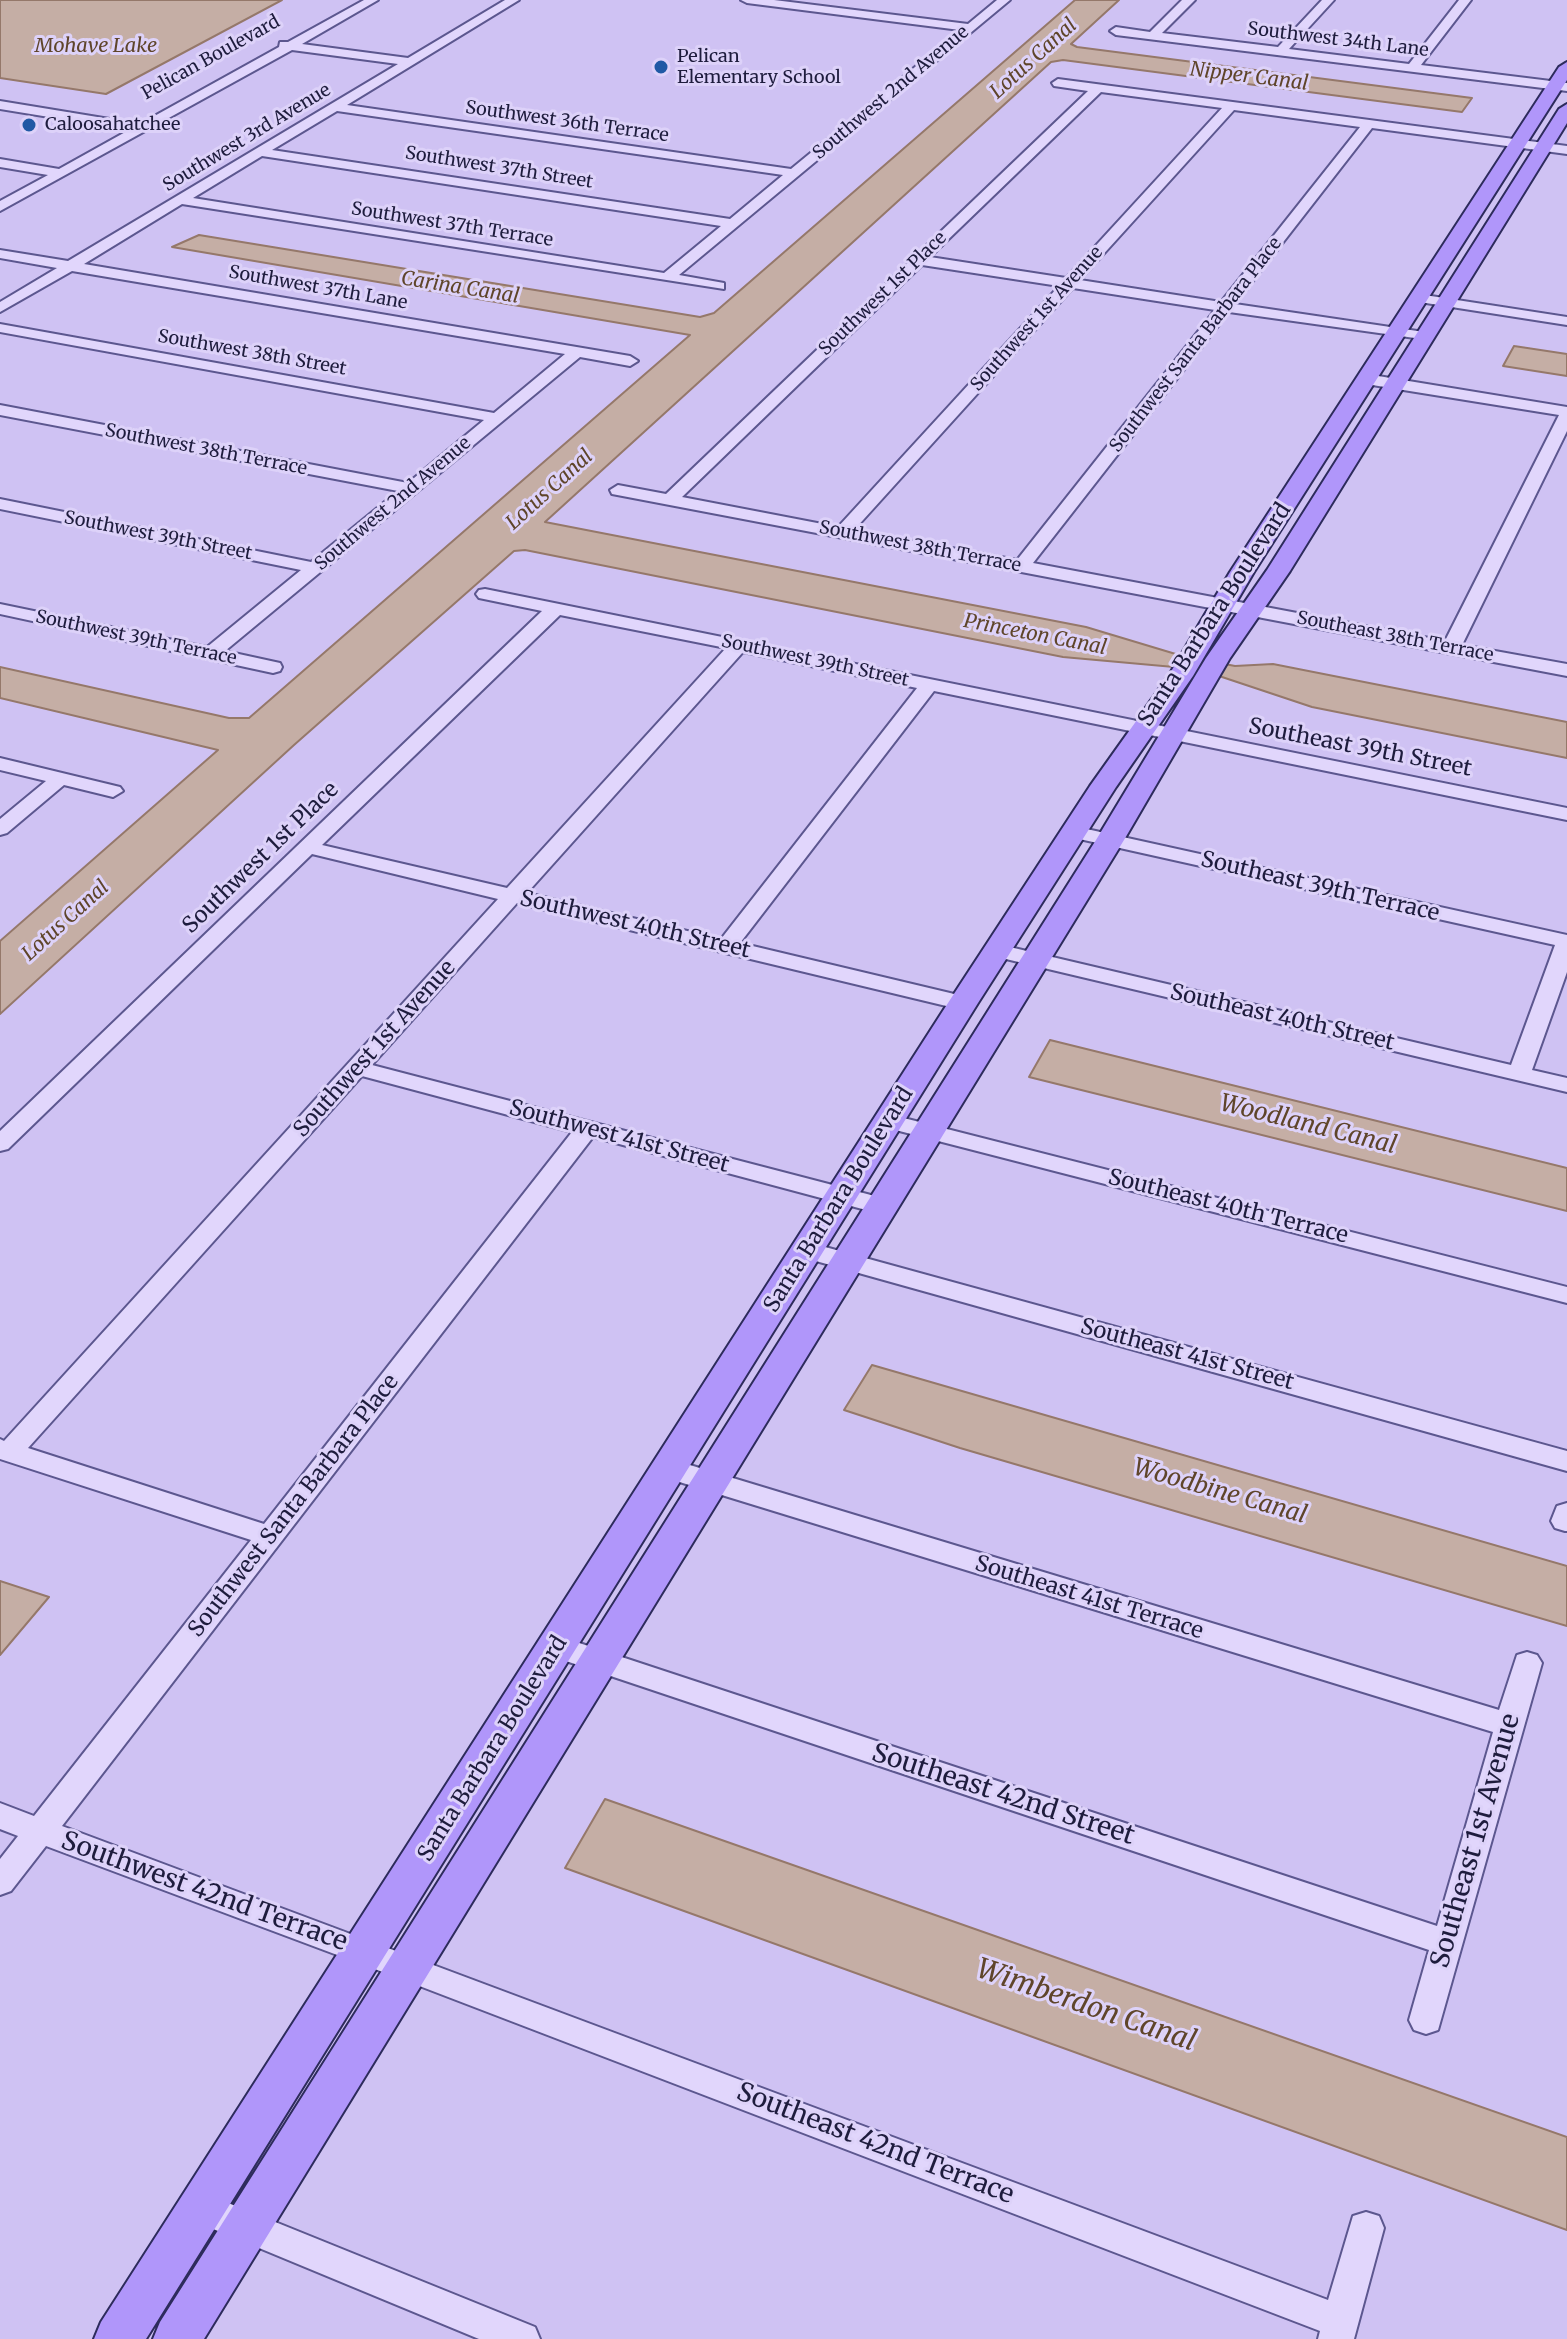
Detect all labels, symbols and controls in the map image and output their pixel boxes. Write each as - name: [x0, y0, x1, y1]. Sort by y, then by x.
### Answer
- street label: Pelican Boulevard: [138, 11, 284, 105]
- water label: Lotus Canal: [986, 14, 1082, 104]
- street label: Southwest 34th Lane: [1246, 18, 1430, 62]
- street label: Southwest 2nd Avenue: [809, 22, 973, 164]
- water label: Mohave Lake: [35, 34, 157, 58]
- place label: Pelican Elementary School: [677, 46, 841, 88]
- marker: Pelican Elementary School: [652, 58, 670, 76]
- water label: Nipper Canal: [1188, 58, 1310, 96]
- street label: Southwest 3rd Avenue: [159, 79, 335, 197]
- street label: Southwest 36th Terrace: [464, 97, 670, 147]
- place label: Caloosahatchee: [45, 114, 180, 136]
- marker: Caloosahatchee: [20, 116, 38, 134]
- street label: Southwest 37th Street: [403, 142, 595, 194]
- street label: Southwest 37th Terrace: [350, 198, 554, 252]
- street label: Southwest 1st Place: [815, 228, 951, 360]
- street label: Southwest Santa Barbara Place: [1105, 233, 1287, 457]
- street label: Southwest 1st Avenue: [966, 242, 1108, 396]
- street label: Southwest 37th Lane: [227, 262, 409, 314]
- water label: Carina Canal: [399, 267, 521, 309]
- street label: Southwest 38th Street: [156, 326, 348, 380]
- street label: Southwest 38th Terrace: [103, 420, 309, 480]
- street label: Southwest 2nd Avenue: [311, 433, 475, 575]
- water label: Lotus Canal: [502, 445, 598, 535]
- street label: Santa Barbara Boulevard: [1133, 498, 1297, 732]
- street label: Southwest 39th Street: [62, 507, 254, 565]
- street label: Southwest 38th Terrace: [817, 517, 1023, 577]
- street label: Southwest 39th Terrace: [33, 606, 239, 670]
- street label: Southeast 38th Terrace: [1295, 607, 1495, 667]
- water label: Princeton Canal: [962, 609, 1108, 661]
- street label: Southwest 39th Street: [719, 631, 911, 691]
- street label: Southeast 39th Street: [1246, 713, 1474, 783]
- street label: Southwest 1st Place: [178, 777, 344, 939]
- street label: Southeast 39th Terrace: [1198, 847, 1442, 927]
- water label: Lotus Canal: [18, 876, 114, 966]
- street label: Southwest 40th Street: [517, 886, 753, 964]
- street label: Southwest 1st Avenue: [289, 955, 461, 1143]
- street label: Southeast 40th Street: [1167, 979, 1397, 1057]
- street label: Santa Barbara Boulevard: [759, 1082, 919, 1318]
- water label: Woodland Canal: [1217, 1089, 1399, 1161]
- street label: Southwest 41st Street: [506, 1095, 732, 1179]
- street label: Southeast 40th Terrace: [1105, 1164, 1351, 1250]
- street label: Southeast 41st Street: [1077, 1314, 1297, 1396]
- street label: Southwest Santa Barbara Place: [183, 1370, 405, 1642]
- water label: Woodbine Canal: [1130, 1453, 1310, 1531]
- street label: Southeast 41st Terrace: [972, 1551, 1206, 1645]
- street label: Santa Barbara Boulevard: [413, 1631, 573, 1867]
- street label: Southeast 1st Avenue: [1425, 1710, 1527, 1972]
- street label: Southeast 42nd Street: [868, 1738, 1138, 1852]
- street label: Southwest 42nd Terrace: [57, 1826, 351, 1958]
- water label: Wimberdon Canal: [972, 1953, 1200, 2059]
- street label: Southeast 42nd Terrace: [732, 2077, 1018, 2211]

